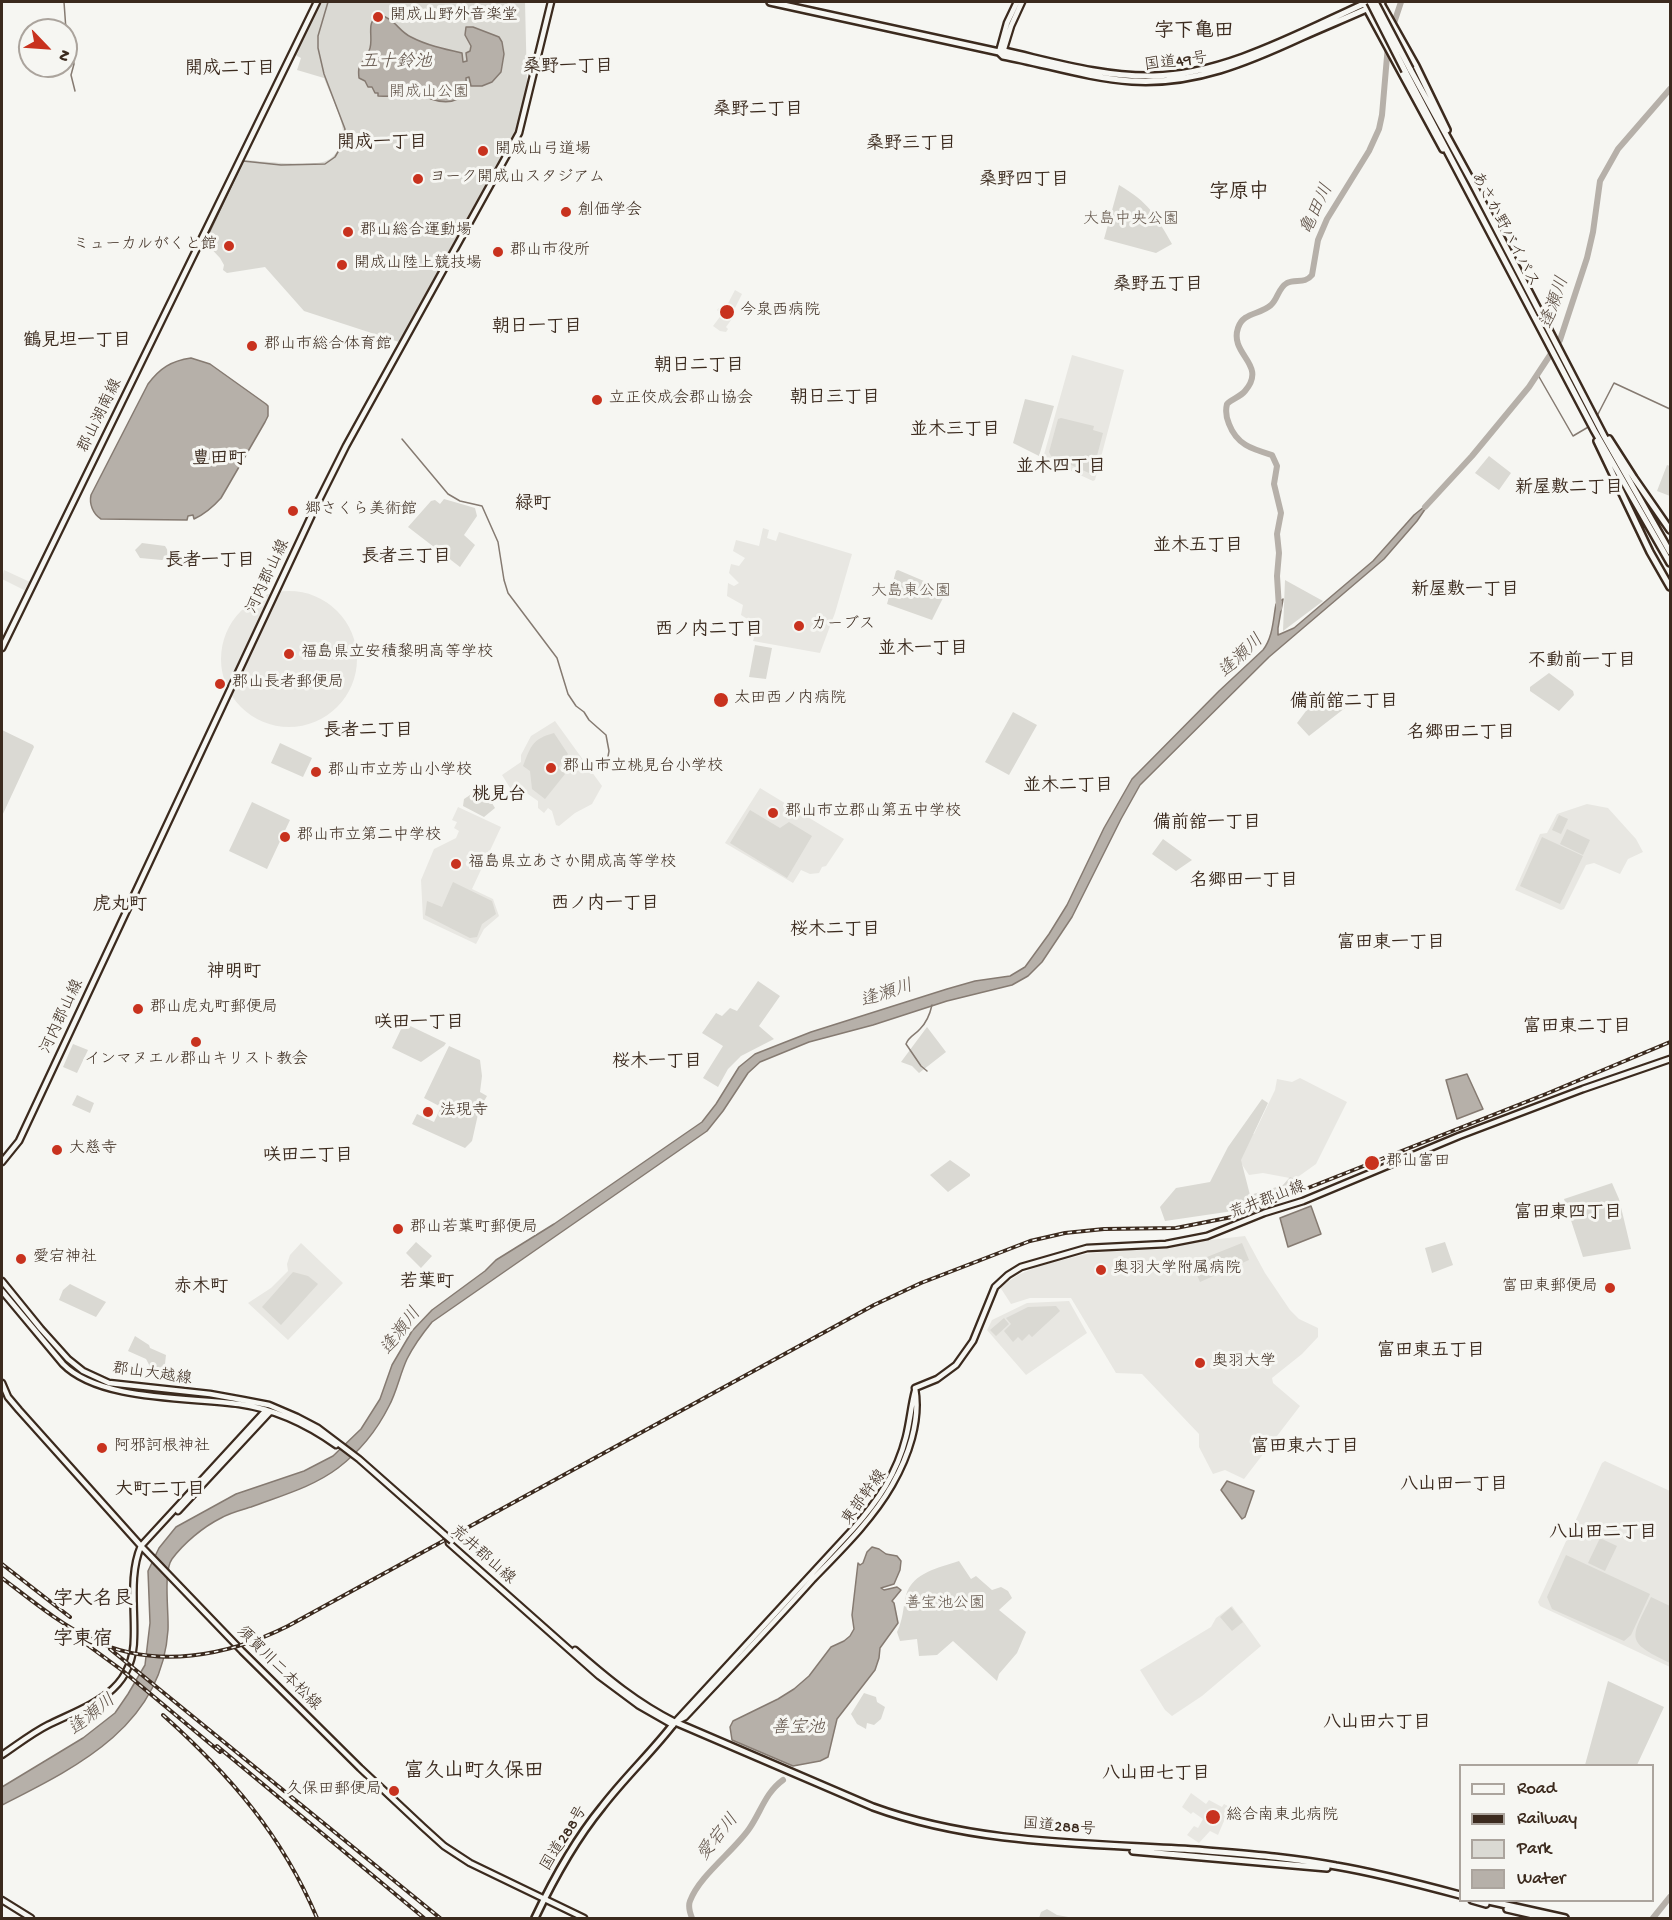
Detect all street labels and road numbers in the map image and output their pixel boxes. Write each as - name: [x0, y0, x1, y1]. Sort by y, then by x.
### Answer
- street label: 国道49号: [1143, 50, 1209, 76]
- street label: あさか野バイパス: [1465, 169, 1543, 291]
- street label: 郡山湖南線: [75, 376, 127, 456]
- street label: 河内郡山線: [243, 537, 295, 617]
- street label: 河内郡山線: [37, 977, 89, 1057]
- street label: 荒井郡山線: [1227, 1178, 1309, 1224]
- street label: 郡山大越線: [111, 1360, 193, 1390]
- street label: 東部幹線: [838, 1466, 892, 1530]
- street label: 荒井郡山線: [446, 1523, 518, 1589]
- street label: 須賀川二本松線: [232, 1623, 324, 1715]
- street label: 国道288号: [537, 1803, 593, 1875]
- street label: 国道288号: [1022, 1815, 1096, 1841]

